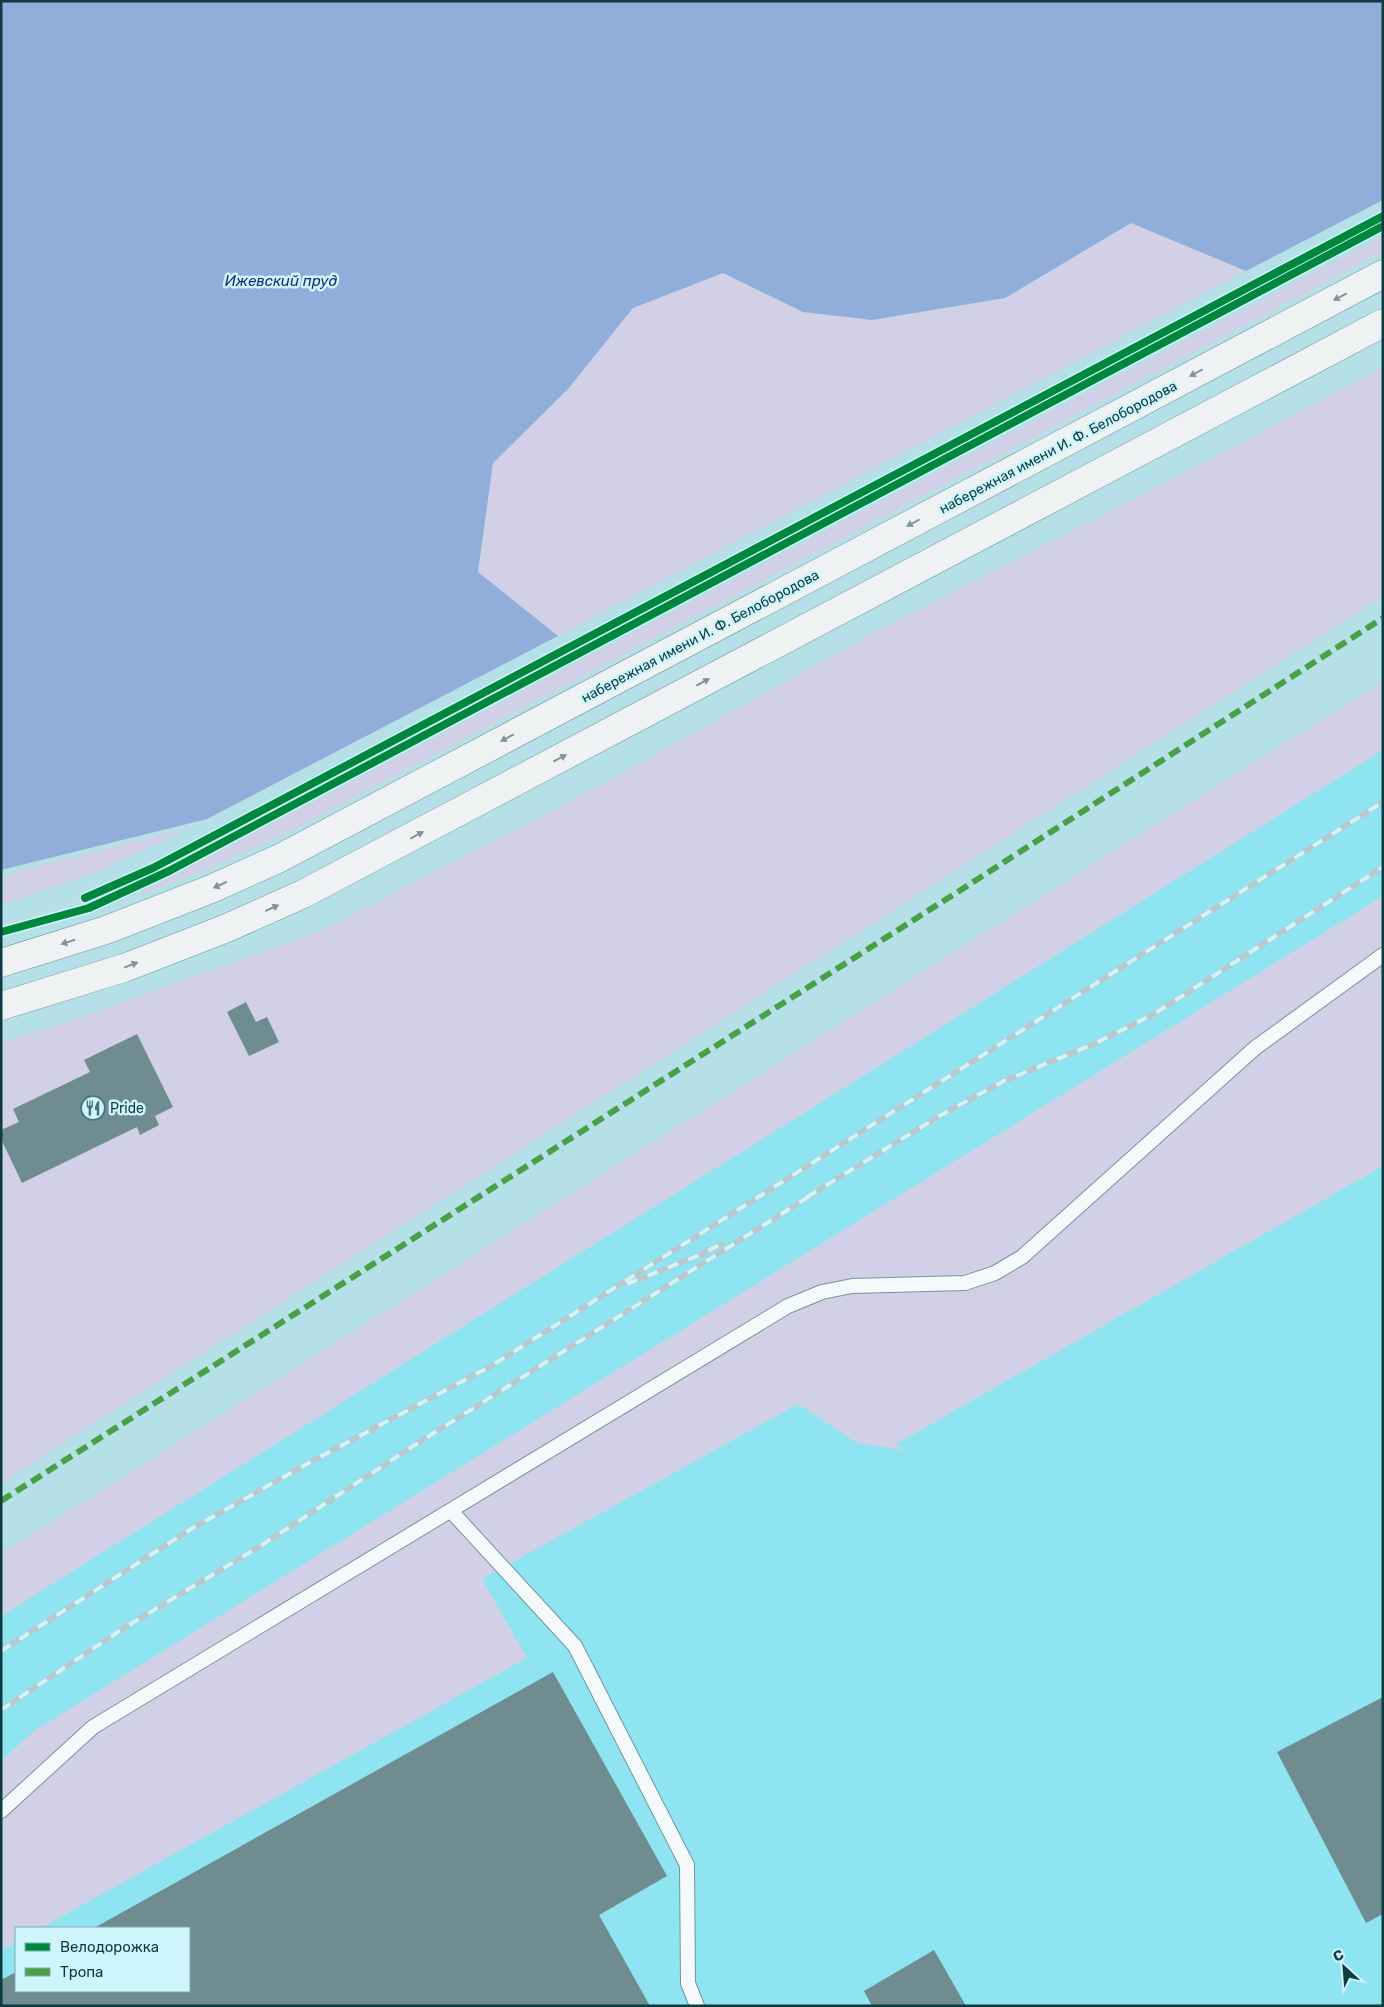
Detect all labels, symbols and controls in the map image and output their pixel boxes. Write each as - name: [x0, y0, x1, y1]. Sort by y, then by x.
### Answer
- water label: Ижевский пруд: [225, 272, 337, 290]
- one-way arrow: [1332, 293, 1347, 301]
- one-way arrow: [1189, 369, 1203, 377]
- street label: набережная имени И. Ф. Белобородова: [936, 377, 1180, 518]
- one-way arrow: [906, 519, 921, 527]
- street label: набережная имени И. Ф. Белобородова: [578, 566, 822, 707]
- one-way arrow: [696, 678, 711, 686]
- one-way arrow: [499, 734, 514, 742]
- one-way arrow: [553, 754, 567, 762]
- one-way arrow: [409, 831, 424, 839]
- one-way arrow: [213, 881, 227, 889]
- one-way arrow: [265, 904, 279, 912]
- one-way arrow: [60, 939, 75, 947]
- one-way arrow: [124, 961, 138, 969]
- restaurant icon: Pride: [80, 1095, 106, 1121]
- place label: Pride: [110, 1100, 144, 1117]
- legend: [15, 1927, 190, 1992]
- text: Велодорожка: [60, 1938, 159, 1956]
- north arrow: [1319, 1942, 1369, 1992]
- text: С: [1330, 1946, 1347, 1966]
- text: Тропа: [60, 1963, 103, 1981]

